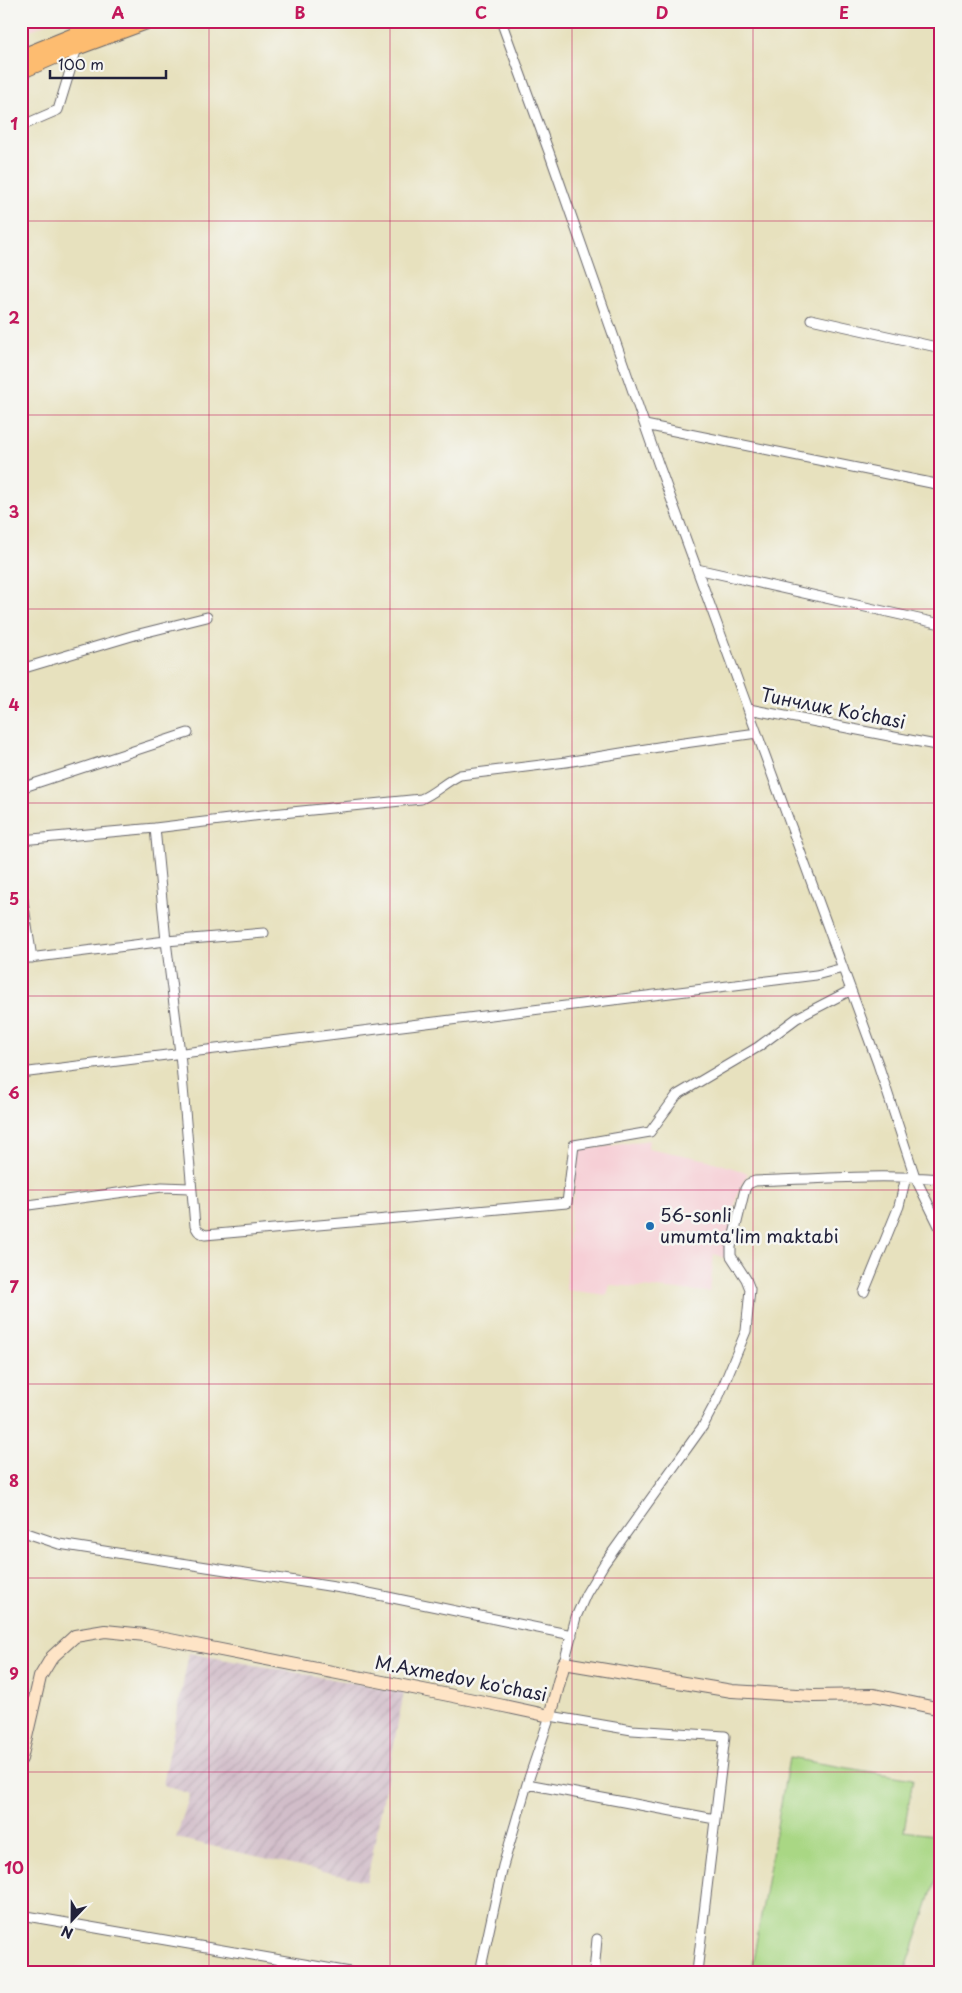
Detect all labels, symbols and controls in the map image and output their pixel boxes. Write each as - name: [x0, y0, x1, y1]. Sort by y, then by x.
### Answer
- text: A: [112, 0, 125, 24]
- text: B: [295, 0, 306, 24]
- text: C: [475, 0, 487, 24]
- text: D: [656, 0, 668, 24]
- text: E: [839, 0, 849, 24]
- scale bar: [50, 48, 166, 80]
- text: 100 m: [58, 52, 104, 75]
- text: 1: [10, 111, 18, 135]
- text: 2: [8, 305, 20, 329]
- text: 3: [9, 499, 19, 523]
- street label: Тинчлик Ko’chasi: [758, 680, 908, 735]
- text: 4: [9, 692, 20, 716]
- text: 5: [9, 886, 19, 910]
- text: 6: [8, 1080, 20, 1104]
- place label: 56-sonli umumta'lim maktabi: [660, 1201, 839, 1249]
- marker: 56-sonli umumta'lim maktabi: [644, 1220, 656, 1232]
- text: 7: [9, 1274, 19, 1298]
- text: 8: [9, 1468, 19, 1492]
- street label: M.Axmedov ko'chasi: [373, 1648, 550, 1707]
- text: 9: [9, 1661, 19, 1685]
- text: 10: [4, 1855, 24, 1879]
- north arrow: [48, 1896, 98, 1946]
- text: N: [58, 1921, 76, 1944]

